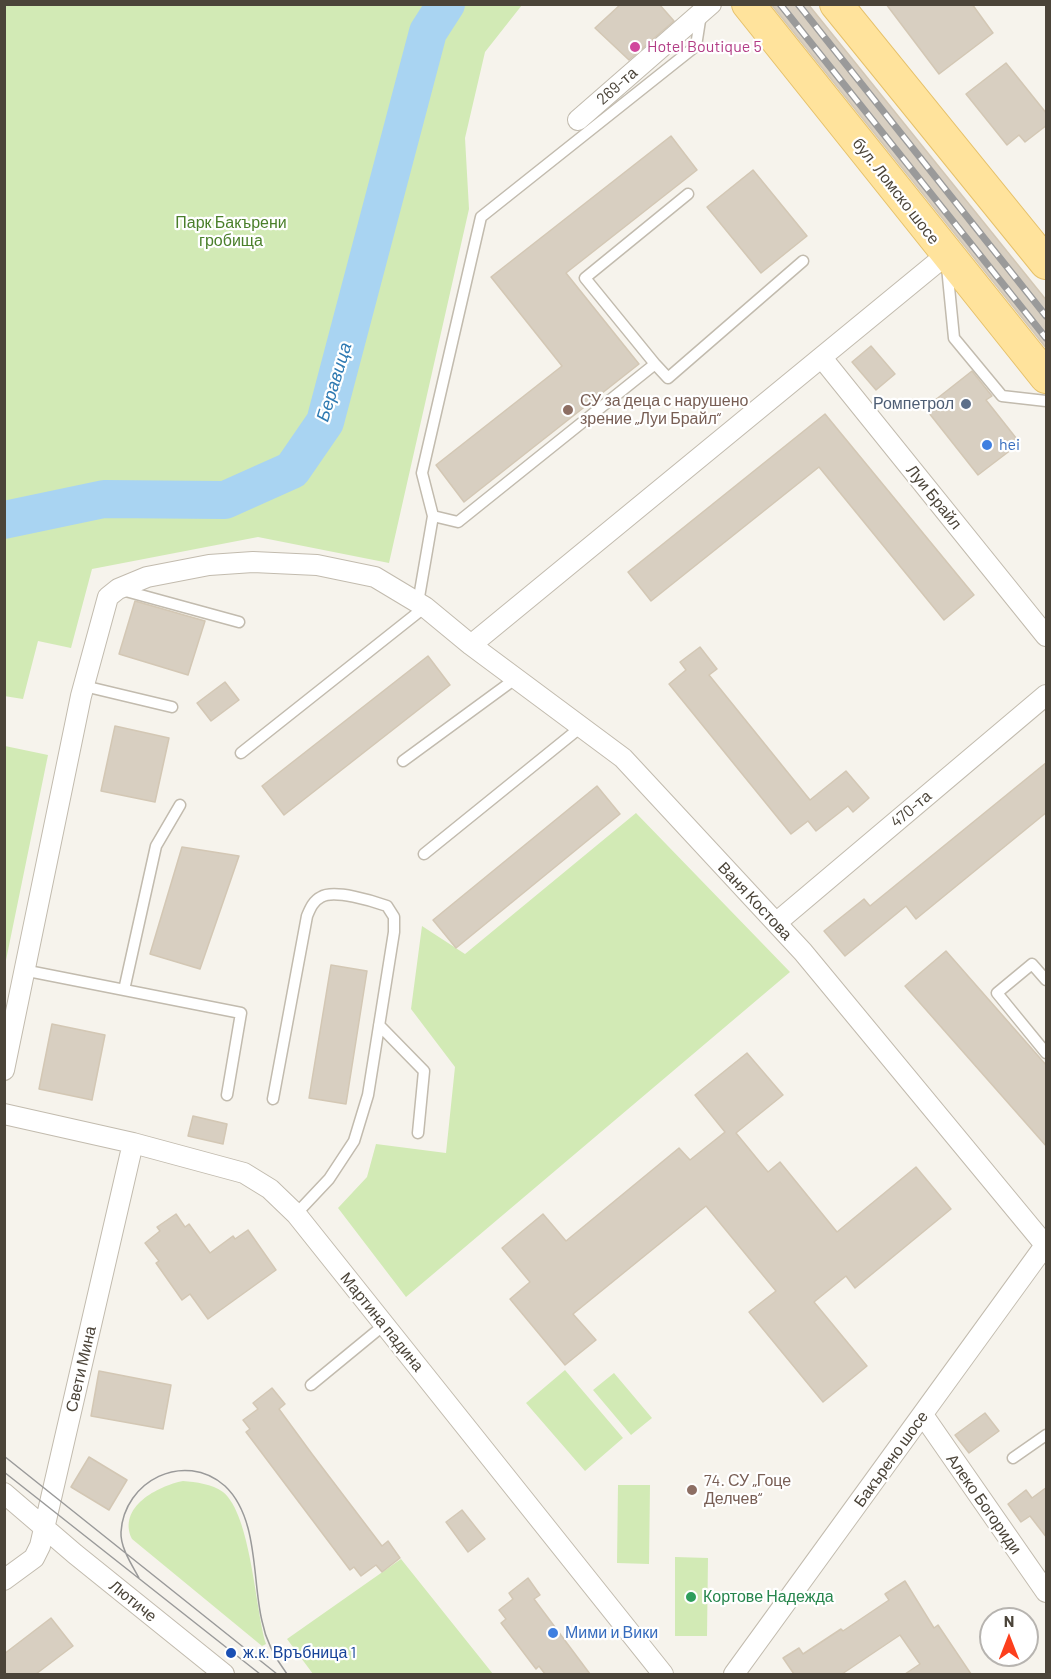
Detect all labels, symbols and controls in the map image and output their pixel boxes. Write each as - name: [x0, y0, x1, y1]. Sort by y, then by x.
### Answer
- place label: Hotel Boutique 5: [647, 37, 762, 57]
- marker: Hotel Boutique 5: [628, 40, 642, 54]
- street label: 269-та: [593, 63, 641, 109]
- street label: бул. Ломско шосе: [848, 134, 944, 248]
- park label: Парк Бакърени гробища: [175, 213, 287, 251]
- water label: Беравица: [312, 340, 356, 424]
- place label: СУ за деца с нарушено зрение „Луи Брайл“: [580, 391, 748, 429]
- place label: Ромпетрол: [873, 394, 954, 414]
- marker: Ромпетрол: [959, 397, 973, 411]
- marker: СУ за деца с нарушено зрение „Луи Брайл“: [561, 403, 575, 417]
- place label: hei: [999, 435, 1020, 455]
- marker: hei: [980, 438, 994, 452]
- street label: Луи Брайл: [902, 461, 966, 533]
- street label: 470-та: [887, 786, 935, 832]
- street label: Ваня Костова: [714, 858, 796, 944]
- street label: Мартина падина: [336, 1269, 428, 1375]
- street label: Свети Мина: [62, 1324, 100, 1414]
- street label: Бакърено шосе: [850, 1407, 932, 1511]
- street label: Алеко Богориди: [942, 1450, 1026, 1558]
- place label: 74. СУ „Гоце Делчев“: [704, 1471, 791, 1509]
- marker: 74. СУ „Гоце Делчев“: [685, 1483, 699, 1497]
- street label: Лютиче: [105, 1576, 161, 1626]
- place label: Кортове Надежда: [703, 1587, 834, 1607]
- marker: Кортове Надежда: [684, 1590, 698, 1604]
- north arrow: [979, 1607, 1039, 1667]
- text: N: [1004, 1611, 1014, 1630]
- place label: Мими и Вики: [565, 1623, 658, 1643]
- marker: Мими и Вики: [546, 1626, 560, 1640]
- place label: ж.к. Връбница 1: [243, 1643, 356, 1663]
- marker: ж.к. Връбница 1: [224, 1646, 238, 1660]

